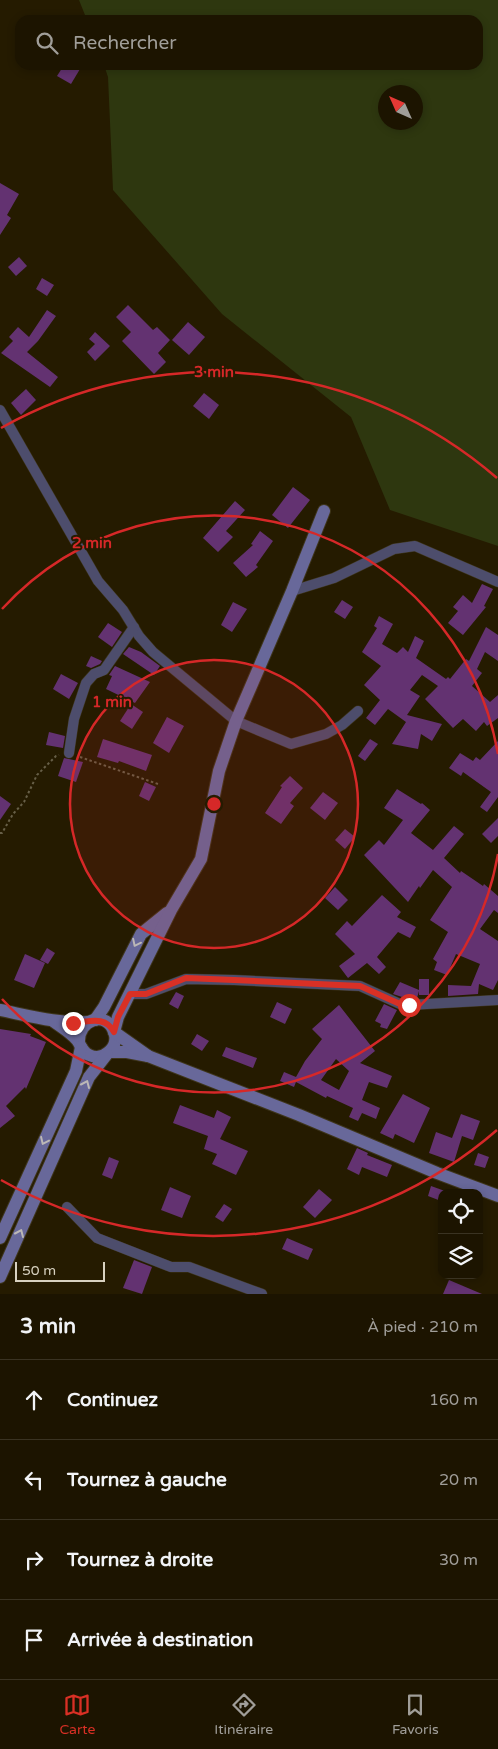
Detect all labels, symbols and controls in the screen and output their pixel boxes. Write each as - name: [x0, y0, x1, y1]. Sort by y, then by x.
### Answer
- search box: [15, 15, 483, 70]
- icon: search: [33, 29, 61, 57]
- text: Rechercher: [73, 32, 176, 54]
- north arrow: [378, 85, 423, 130]
- text: 3 min: [194, 363, 234, 381]
- text: 2 min: [72, 534, 112, 552]
- text: 1 min: [92, 693, 132, 711]
- centre of rings: [205, 795, 223, 813]
- one-way arrow: [132, 938, 142, 947]
- route start: [398, 994, 421, 1017]
- route end: [62, 1012, 85, 1035]
- one-way arrow: [79, 1080, 90, 1089]
- one-way arrow: [40, 1136, 51, 1145]
- map controls: [438, 1189, 483, 1279]
- button: locate: [438, 1189, 483, 1234]
- one-way arrow: [14, 1229, 25, 1238]
- button: layers: [438, 1234, 483, 1279]
- scale bar: [15, 1259, 105, 1282]
- text: 50 m: [22, 1262, 56, 1279]
- text: 3 min: [20, 1314, 76, 1339]
- text: À pied · 210 m: [367, 1317, 478, 1337]
- icon: ahead: [20, 1386, 48, 1414]
- text: Continuez: [67, 1389, 158, 1411]
- text: 160 m: [429, 1390, 478, 1410]
- icon: left: [20, 1466, 48, 1494]
- text: Tournez à gauche: [67, 1469, 227, 1491]
- text: 20 m: [439, 1470, 478, 1490]
- icon: right: [20, 1546, 48, 1574]
- text: Tournez à droite: [67, 1549, 213, 1571]
- text: 30 m: [439, 1550, 478, 1570]
- icon: arrive: [20, 1626, 48, 1654]
- text: Arrivée à destination: [67, 1629, 253, 1651]
- tab: Carte: [59, 1691, 96, 1738]
- tab: Itinéraire: [214, 1691, 273, 1738]
- tab: Favoris: [392, 1691, 439, 1738]

